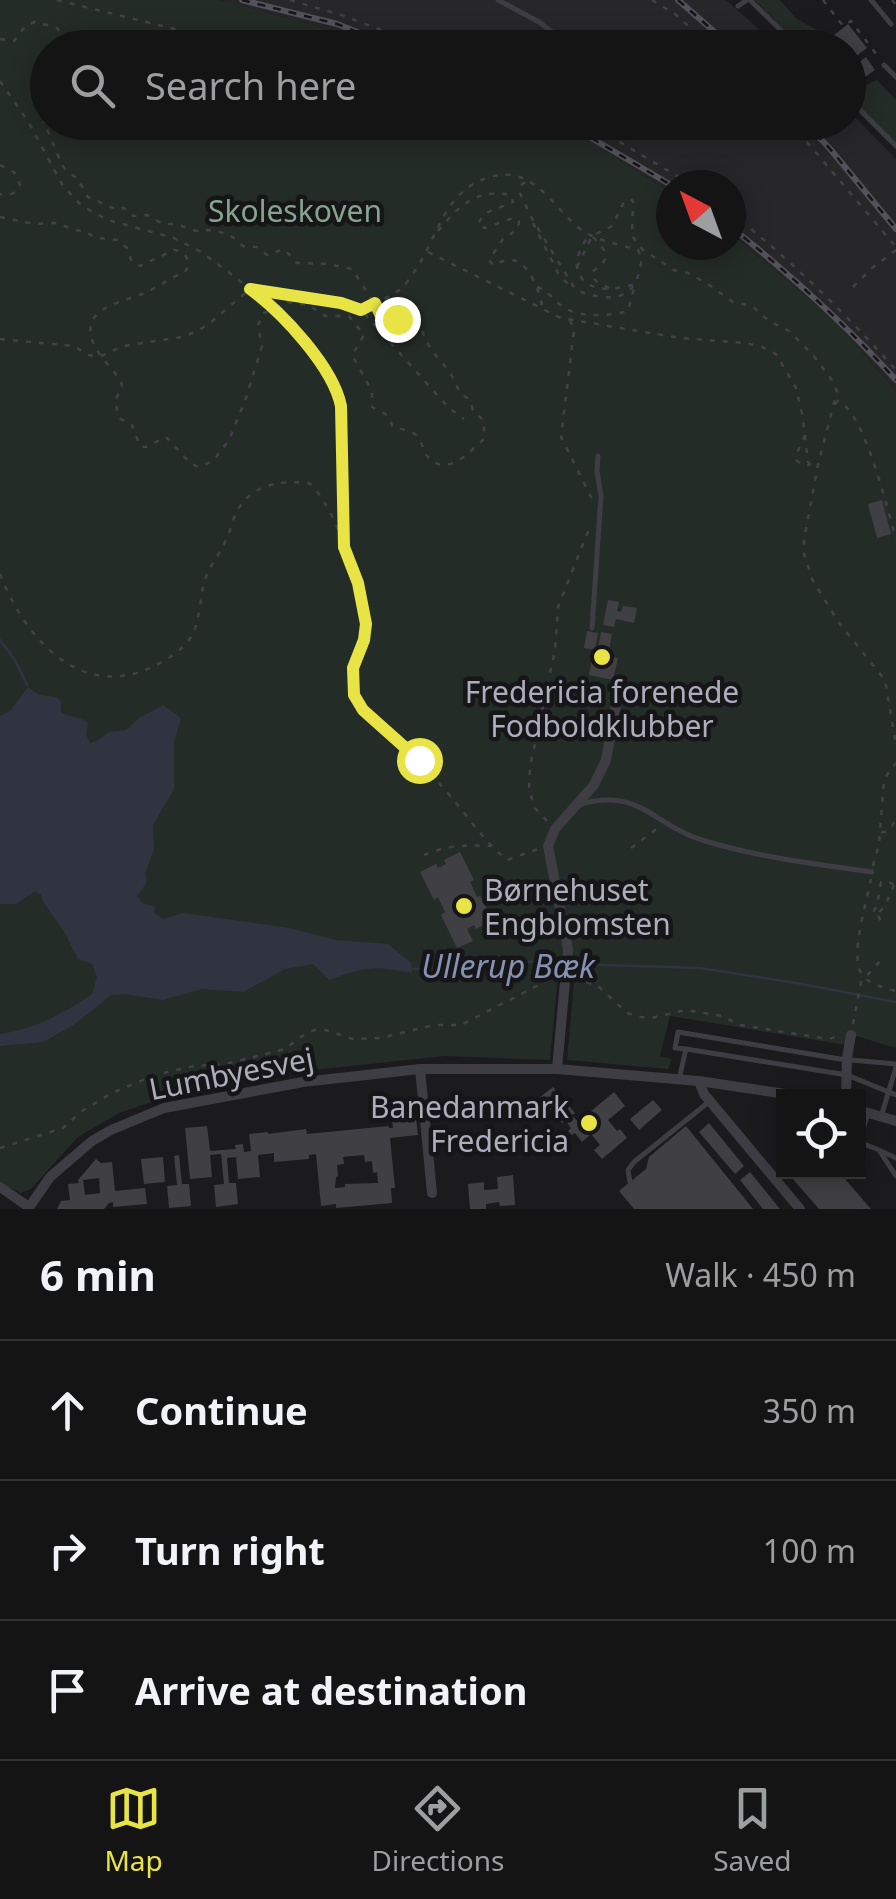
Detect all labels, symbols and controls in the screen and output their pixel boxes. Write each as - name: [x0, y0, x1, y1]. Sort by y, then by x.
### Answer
- search box: [30, 30, 866, 140]
- icon: search: [65, 58, 120, 113]
- text: Search here: [145, 59, 356, 111]
- north arrow: [656, 170, 746, 260]
- park label: Skoleskoven: [208, 190, 382, 231]
- route end: [375, 297, 421, 343]
- marker: Fredericia forenede Fodboldklubber: [591, 646, 613, 668]
- place label: Fredericia forenede Fodboldklubber: [465, 671, 739, 746]
- route start: [397, 738, 443, 784]
- place label: Børnehuset Engblomsten: [484, 869, 671, 944]
- marker: Børnehuset Engblomsten: [453, 895, 475, 917]
- water label: Ullerup Bæk: [421, 944, 596, 987]
- street label: Lumbyesvej: [145, 1037, 317, 1109]
- place label: Banedanmark Fredericia: [370, 1086, 569, 1161]
- map controls: [776, 1089, 866, 1179]
- button: locate: [776, 1089, 866, 1179]
- marker: Banedanmark Fredericia: [578, 1112, 600, 1134]
- text: 6 min: [40, 1246, 156, 1303]
- text: Walk · 450 m: [665, 1253, 856, 1296]
- icon: ahead: [40, 1383, 95, 1438]
- text: Continue: [135, 1384, 308, 1436]
- text: 350 m: [763, 1389, 856, 1432]
- icon: right: [40, 1523, 95, 1578]
- text: Turn right: [135, 1524, 325, 1576]
- text: 100 m: [763, 1529, 856, 1572]
- icon: arrive: [40, 1663, 95, 1718]
- text: Arrive at destination: [135, 1664, 527, 1716]
- tab: Map: [104, 1781, 163, 1879]
- tab: Directions: [372, 1781, 504, 1879]
- tab: Saved: [713, 1781, 792, 1879]

